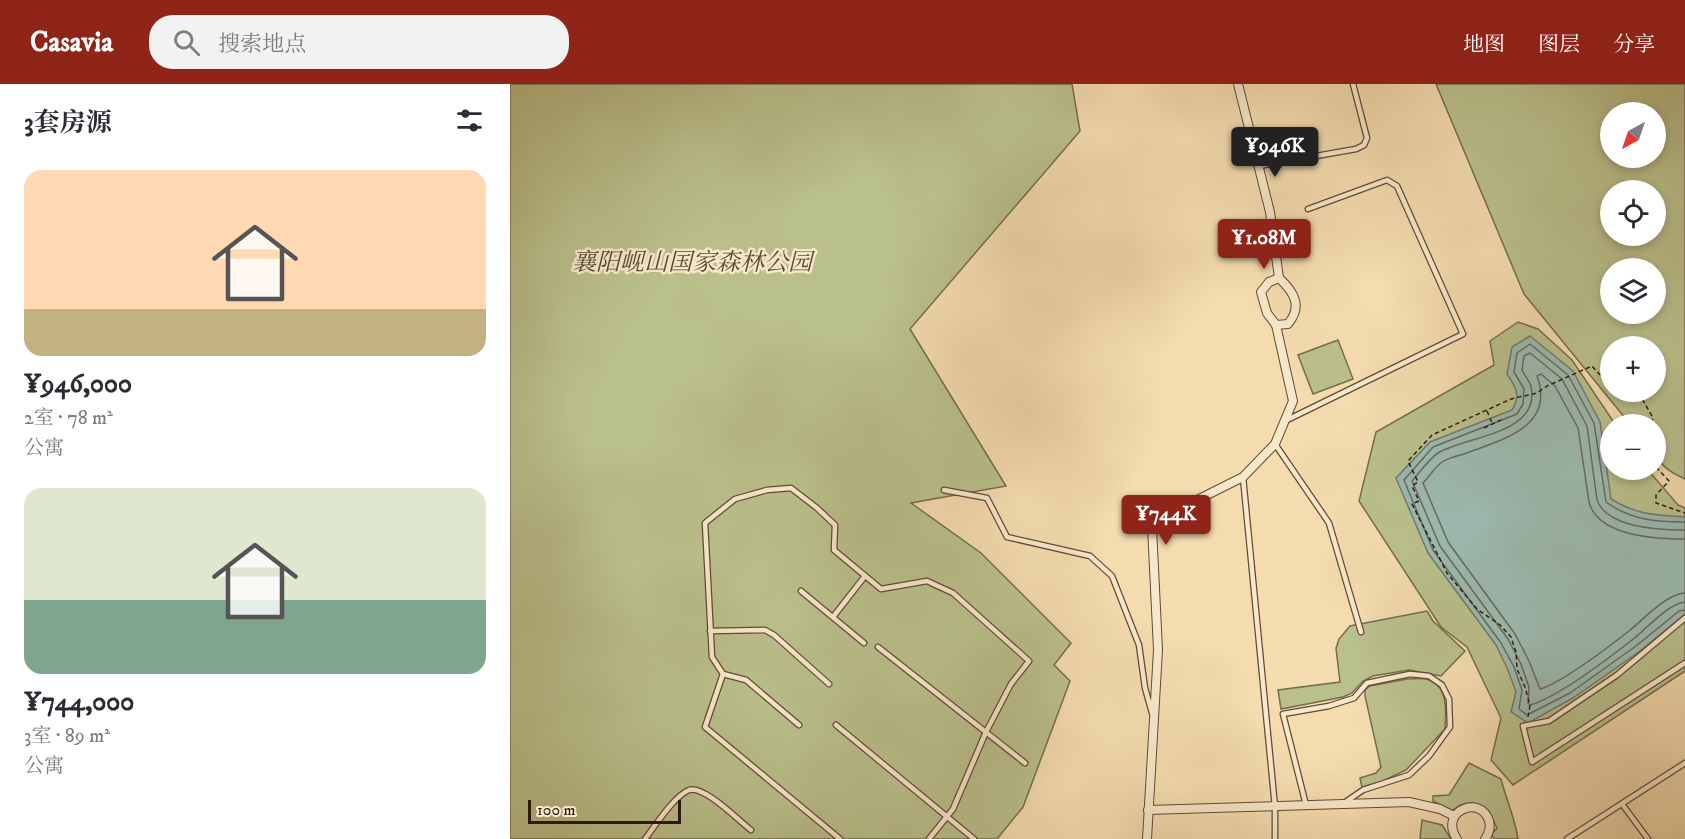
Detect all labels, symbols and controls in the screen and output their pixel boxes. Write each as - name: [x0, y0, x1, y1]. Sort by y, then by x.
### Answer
- search box: [149, 15, 569, 69]
- text: Casavia: [30, 25, 113, 60]
- icon: search: [170, 26, 203, 59]
- text: 搜索地点: [218, 31, 306, 58]
- text: 地图: [1463, 32, 1505, 58]
- text: 图层: [1538, 32, 1580, 58]
- text: 分享: [1613, 32, 1655, 58]
- north arrow: [1600, 102, 1666, 168]
- map controls: [1600, 102, 1666, 480]
- icon: filters: [453, 104, 486, 137]
- text: 3套房源: [24, 107, 112, 140]
- pin: ¥946K: [1233, 127, 1317, 178]
- text: ¥946K: [1245, 134, 1305, 159]
- button: locate: [1600, 180, 1666, 246]
- icon: home: [201, 209, 309, 317]
- pin: ¥1.08M: [1215, 219, 1313, 270]
- text: ¥1.08M: [1232, 226, 1296, 251]
- park label: 襄阳岘山国家森林公园: [572, 248, 816, 278]
- button: layers: [1600, 258, 1666, 324]
- button: +: [1600, 336, 1666, 402]
- text: ¥946,000: [24, 368, 132, 401]
- text: 2室 · 78 m²: [24, 406, 113, 431]
- button: −: [1600, 414, 1666, 480]
- text: 公寓: [24, 436, 64, 461]
- pin: ¥744K: [1124, 495, 1208, 546]
- text: ¥744K: [1136, 502, 1196, 527]
- icon: home: [201, 527, 309, 635]
- text: ¥744,000: [24, 686, 134, 719]
- text: 3室 · 89 m²: [24, 724, 110, 749]
- text: 公寓: [24, 754, 64, 779]
- scale bar: [528, 797, 681, 824]
- text: 100 m: [537, 800, 576, 820]

